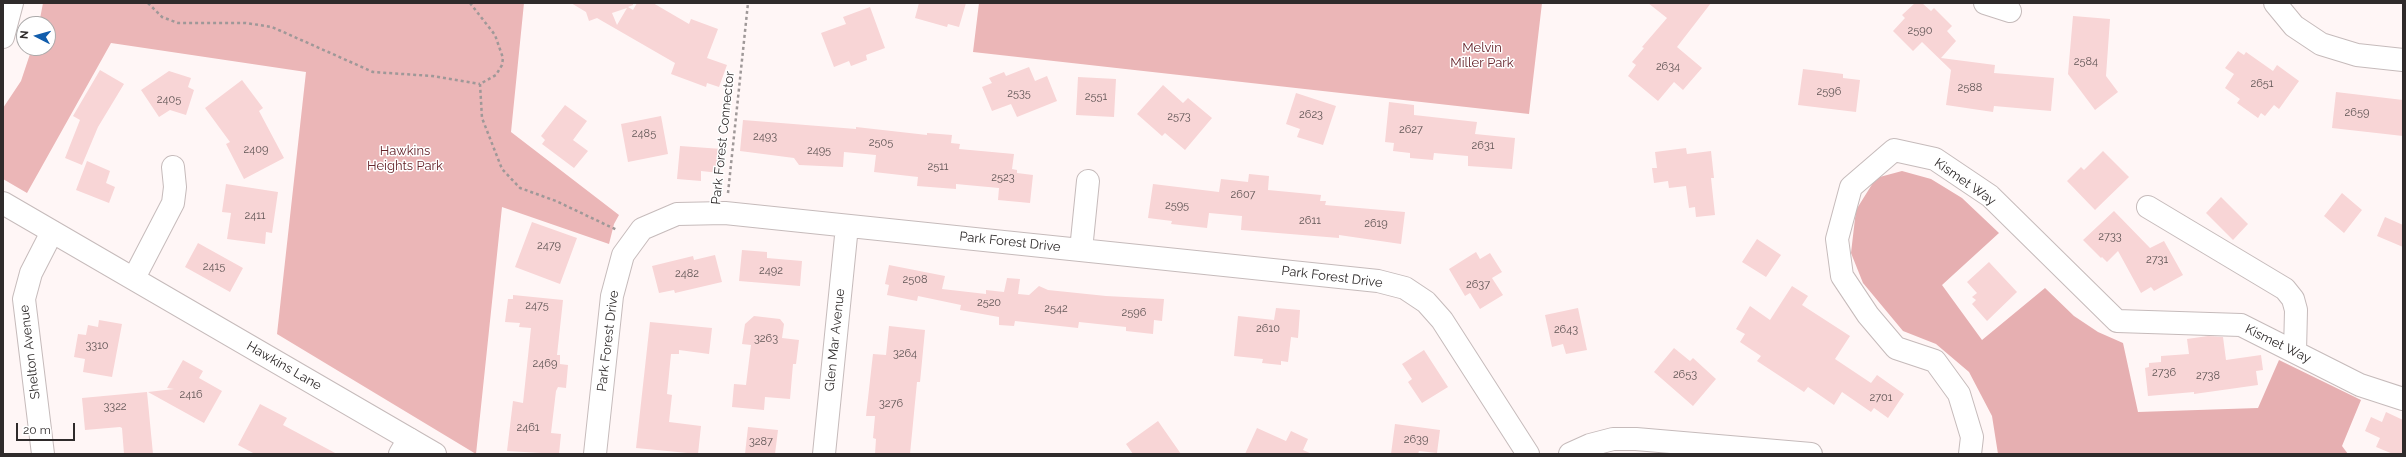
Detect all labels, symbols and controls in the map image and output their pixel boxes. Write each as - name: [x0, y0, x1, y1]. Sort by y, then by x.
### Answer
- north arrow: [16, 16, 56, 56]
- house number: 2590: [1908, 24, 1932, 38]
- text: N: [18, 30, 31, 40]
- park label: Melvin Miller Park: [1450, 40, 1514, 71]
- house number: 2584: [2074, 55, 2098, 69]
- house number: 2634: [1656, 60, 1680, 74]
- street label: Park Forest Connector: [708, 71, 738, 205]
- house number: 2651: [2250, 77, 2274, 91]
- house number: 2588: [1958, 81, 1982, 95]
- house number: 2596: [1817, 85, 1841, 99]
- house number: 2535: [1007, 87, 1031, 101]
- house number: 2551: [1085, 90, 1107, 104]
- house number: 2405: [157, 93, 181, 107]
- house number: 2659: [2345, 106, 2369, 120]
- house number: 2623: [1299, 108, 1323, 122]
- house number: 2573: [1167, 110, 1191, 124]
- house number: 2627: [1399, 123, 1423, 137]
- house number: 2485: [632, 127, 656, 141]
- house number: 2493: [753, 130, 777, 144]
- house number: 2505: [869, 136, 893, 150]
- house number: 2631: [1472, 139, 1494, 153]
- house number: 2409: [244, 143, 268, 157]
- park label: Hawkins Heights Park: [367, 143, 443, 174]
- house number: 2495: [807, 144, 831, 158]
- street label: Kismet Way: [1931, 155, 1999, 209]
- house number: 2511: [927, 160, 949, 174]
- house number: 2523: [991, 171, 1015, 185]
- house number: 2607: [1231, 188, 1255, 202]
- house number: 2595: [1165, 199, 1189, 213]
- house number: 2411: [244, 209, 266, 223]
- house number: 2611: [1299, 214, 1321, 228]
- house number: 2619: [1364, 217, 1388, 231]
- street label: Park Forest Drive: [959, 229, 1061, 255]
- house number: 2733: [2098, 230, 2122, 244]
- house number: 2479: [537, 239, 561, 253]
- house number: 2731: [2146, 253, 2168, 267]
- house number: 2415: [203, 260, 225, 274]
- street label: Park Forest Drive: [1281, 263, 1383, 291]
- house number: 2492: [759, 264, 783, 278]
- house number: 2482: [675, 267, 699, 281]
- house number: 2508: [903, 273, 927, 287]
- house number: 2637: [1466, 278, 1490, 292]
- street label: Glen Mar Avenue: [822, 288, 848, 392]
- street label: Park Forest Drive: [594, 290, 622, 392]
- house number: 2520: [977, 296, 1001, 310]
- house number: 2475: [525, 299, 549, 313]
- house number: 2542: [1044, 302, 1068, 316]
- street label: Shelton Avenue: [16, 304, 44, 400]
- house number: 2596: [1122, 306, 1146, 320]
- street label: Kismet Way: [2242, 321, 2314, 367]
- house number: 2610: [1256, 322, 1280, 336]
- house number: 2643: [1554, 323, 1578, 337]
- house number: 3263: [754, 332, 778, 346]
- street label: Hawkins Lane: [244, 338, 324, 394]
- house number: 3310: [85, 339, 109, 353]
- house number: 3264: [893, 347, 917, 361]
- house number: 2469: [533, 357, 557, 371]
- house number: 2736: [2152, 366, 2176, 380]
- house number: 2653: [1673, 368, 1697, 382]
- house number: 2738: [2196, 369, 2220, 383]
- house number: 2416: [179, 388, 203, 402]
- house number: 2701: [1869, 391, 1893, 405]
- house number: 3276: [879, 397, 903, 411]
- house number: 3322: [103, 400, 127, 414]
- scale bar: [18, 415, 77, 441]
- house number: 2461: [516, 421, 540, 435]
- text: 20 m: [23, 423, 51, 437]
- house number: 2639: [1404, 433, 1428, 447]
- house number: 3287: [749, 435, 773, 449]

